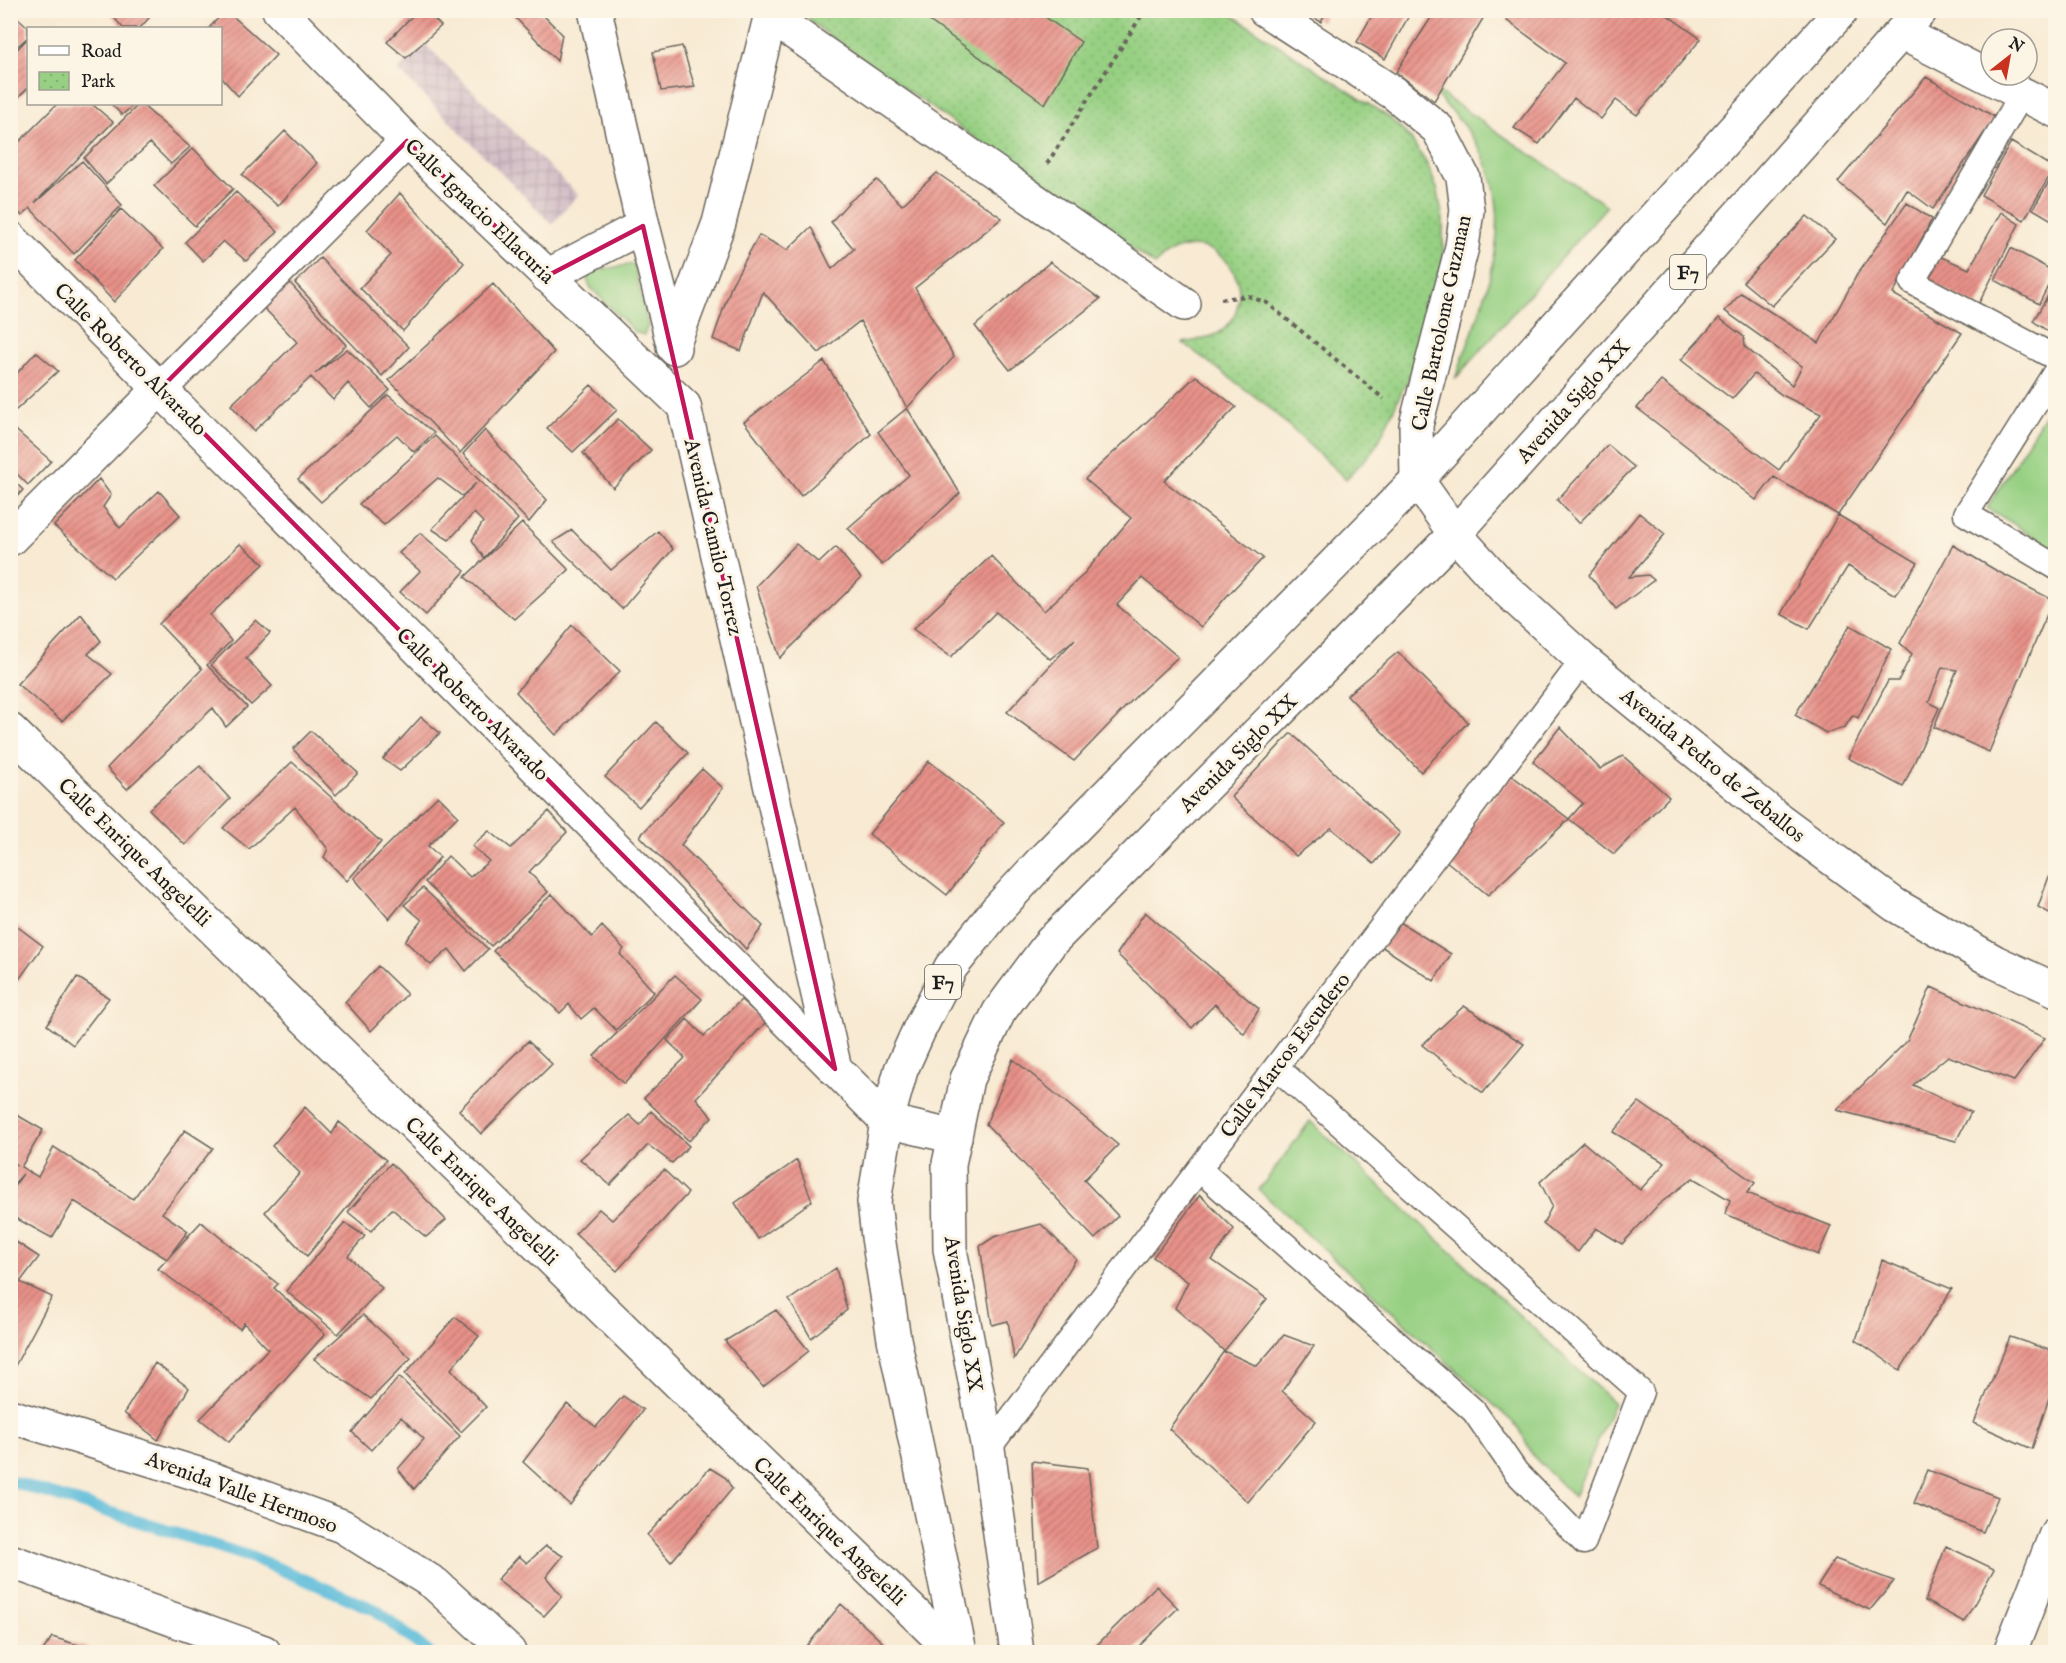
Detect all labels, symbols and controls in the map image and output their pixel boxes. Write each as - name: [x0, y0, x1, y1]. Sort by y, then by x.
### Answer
- legend: [27, 27, 222, 105]
- north arrow: [1979, 27, 2039, 87]
- text: N: [2004, 33, 2027, 58]
- text: Road: [81, 41, 122, 64]
- text: Park: [81, 71, 116, 94]
- street label: Calle Ignacio Ellacuria: [398, 134, 560, 291]
- street label: Calle Bartolome Guzman: [1406, 213, 1479, 434]
- road number: F7: [1670, 255, 1706, 289]
- street label: Calle Roberto Alvarado: [48, 278, 212, 442]
- street label: Avenida Siglo XX: [1511, 334, 1637, 470]
- street label: Avenida Camilo Torrez: [677, 435, 748, 639]
- street label: Calle Roberto Alvarado: [390, 623, 554, 787]
- street label: Avenida Pedro de Zeballos: [1613, 682, 1810, 849]
- street label: Avenida Siglo XX: [1173, 689, 1304, 820]
- street label: Calle Enrique Angelelli: [52, 773, 216, 933]
- road number: F7: [925, 965, 961, 999]
- street label: Calle Marcos Escudero: [1215, 968, 1357, 1144]
- street label: Calle Enrique Angelelli: [399, 1112, 563, 1272]
- street label: Avenida Siglo XX: [937, 1233, 988, 1394]
- street label: Avenida Valle Hermoso: [141, 1446, 341, 1541]
- street label: Calle Enrique Angelelli: [747, 1452, 911, 1612]

